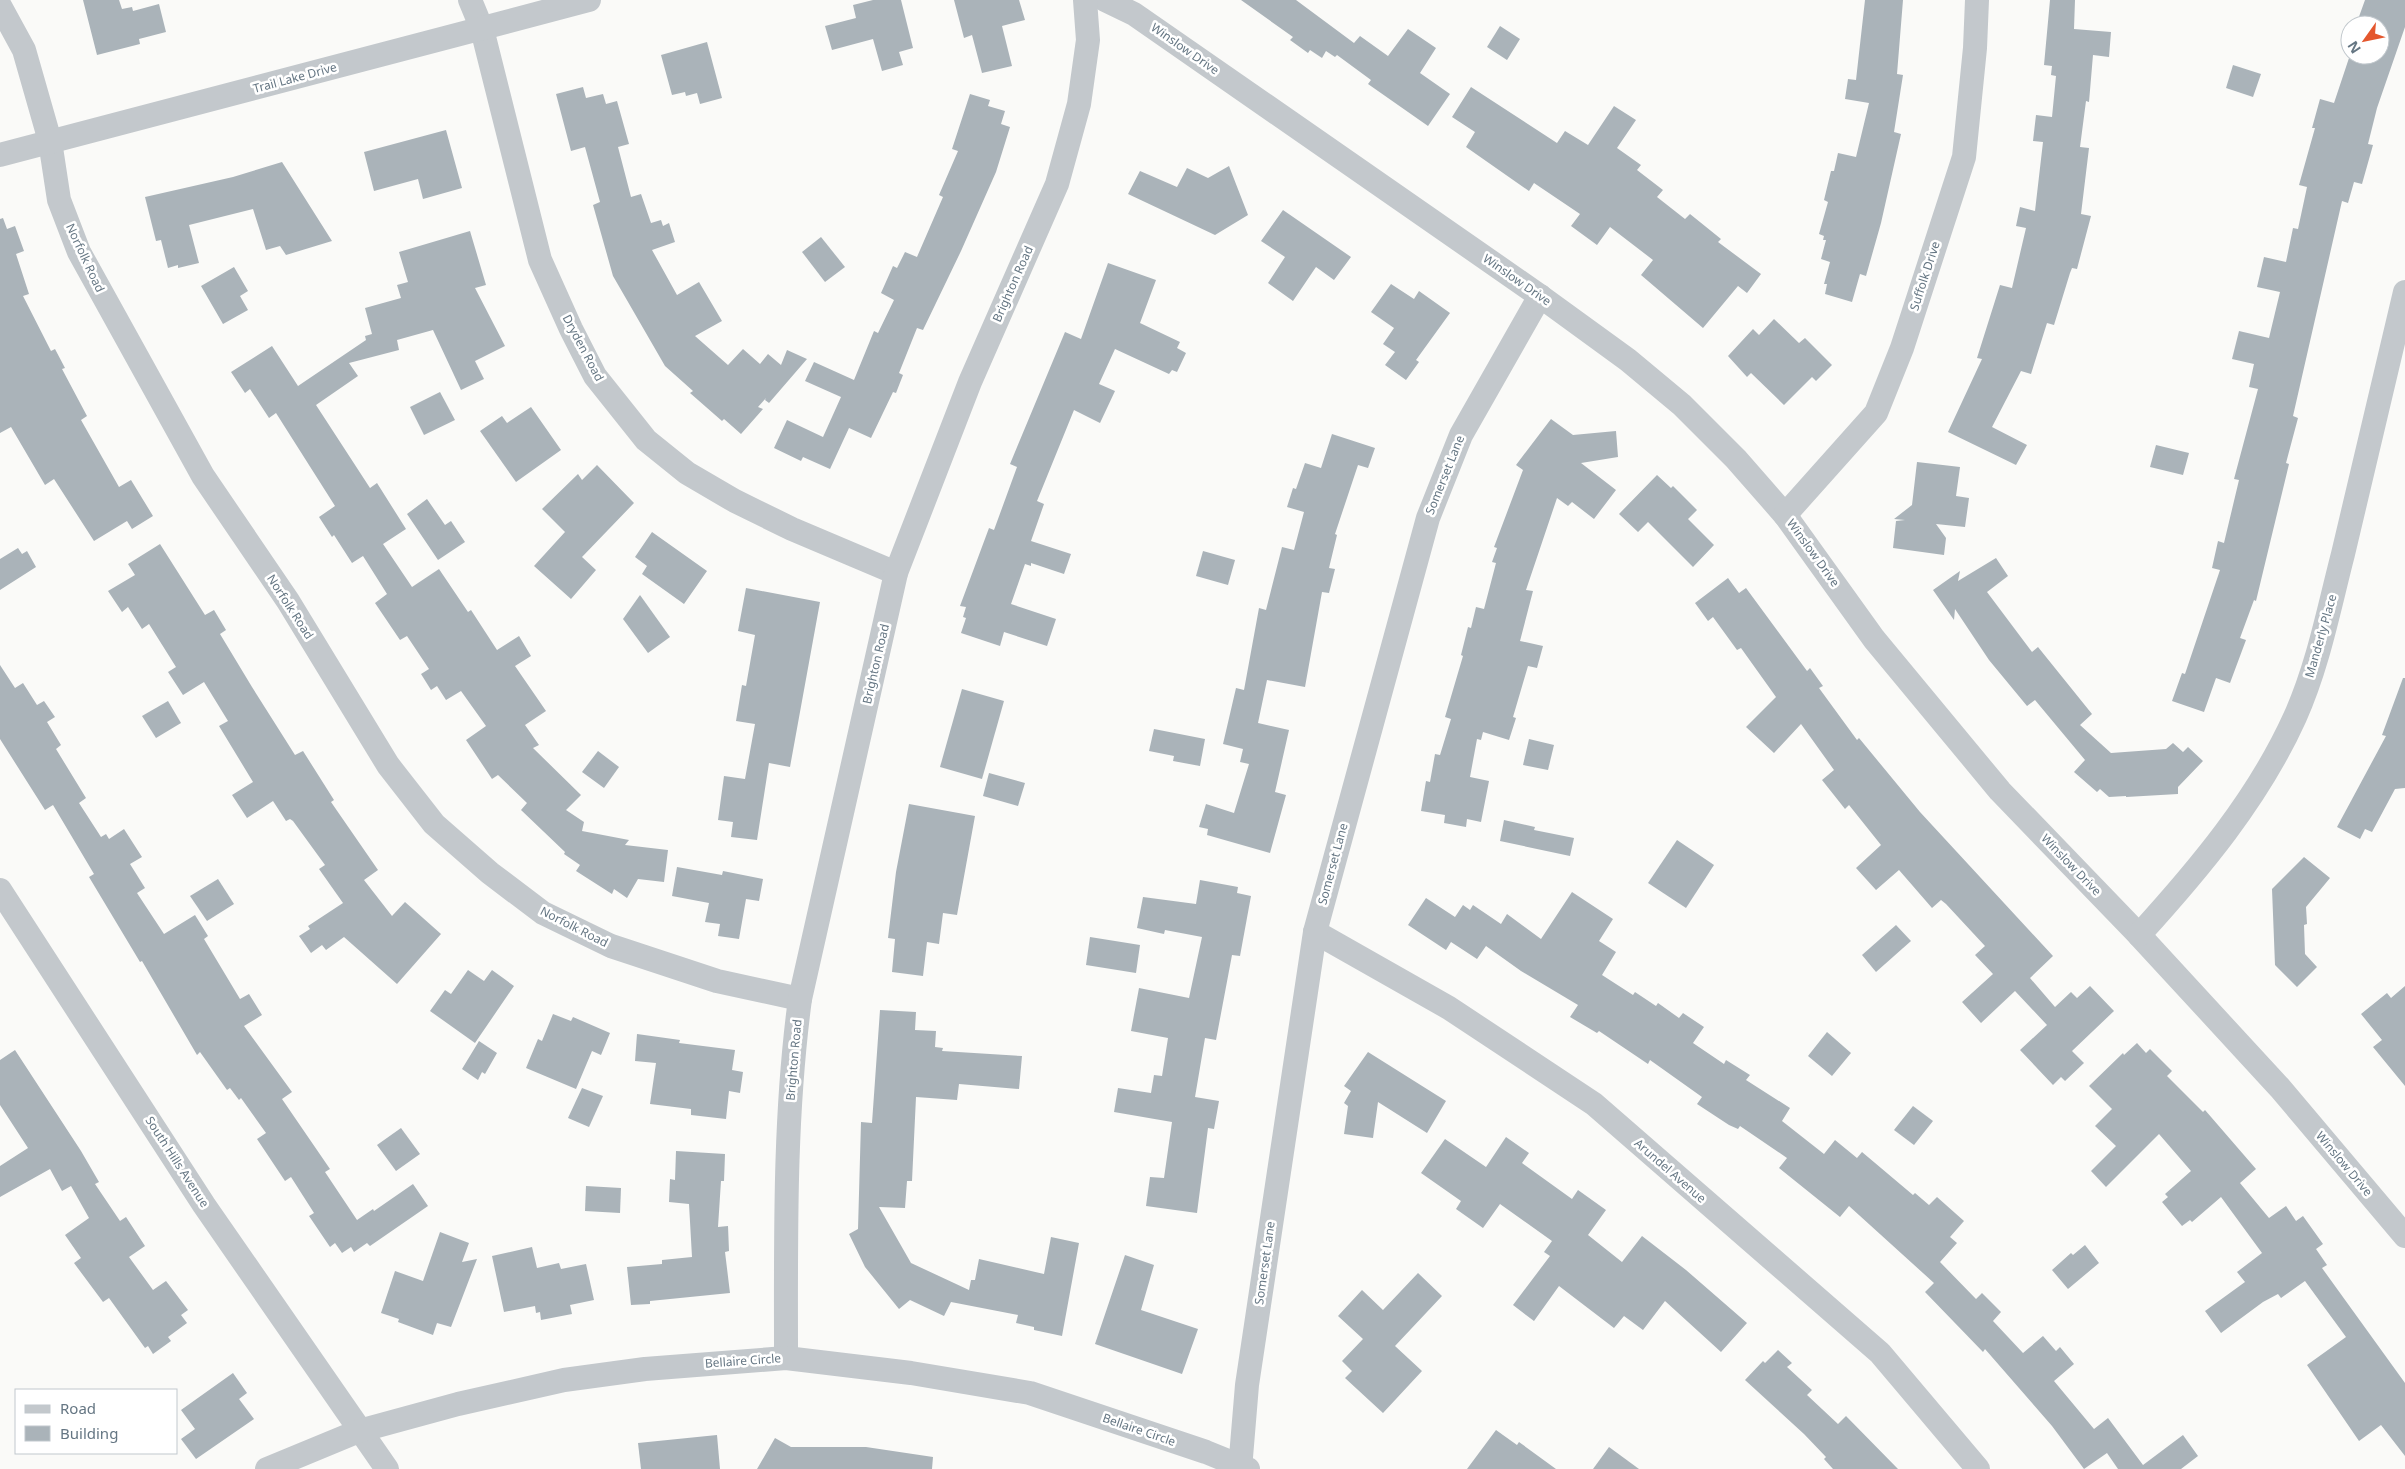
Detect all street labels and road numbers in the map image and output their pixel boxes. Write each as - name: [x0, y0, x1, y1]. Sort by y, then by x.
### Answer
- street label: Winslow Drive: [1148, 19, 1223, 79]
- street label: Trail Lake Drive: [251, 58, 339, 97]
- street label: Norfolk Road: [62, 221, 109, 295]
- street label: Suffolk Drive: [1905, 239, 1944, 313]
- street label: Brighton Road: [988, 243, 1037, 325]
- street label: Winslow Drive: [1480, 250, 1555, 310]
- street label: Dryden Road: [559, 311, 608, 384]
- street label: Somerset Lane: [1421, 432, 1468, 517]
- street label: Winslow Drive: [1783, 515, 1844, 590]
- street label: Norfolk Road: [263, 571, 318, 642]
- street label: Manderly Place: [2300, 592, 2341, 680]
- street label: Brighton Road: [858, 622, 893, 706]
- street label: Somerset Lane: [1313, 821, 1352, 907]
- street label: Winslow Drive: [2038, 830, 2105, 899]
- street label: Norfolk Road: [537, 902, 611, 951]
- street label: Brighton Road: [781, 1019, 806, 1101]
- street label: South Hills Avenue: [142, 1113, 213, 1211]
- street label: Winslow Drive: [2312, 1128, 2377, 1200]
- street label: Arundel Avenue: [1631, 1135, 1710, 1207]
- street label: Somerset Lane: [1250, 1220, 1279, 1306]
- street label: Bellaire Circle: [704, 1349, 782, 1372]
- street label: Bellaire Circle: [1100, 1409, 1178, 1450]

